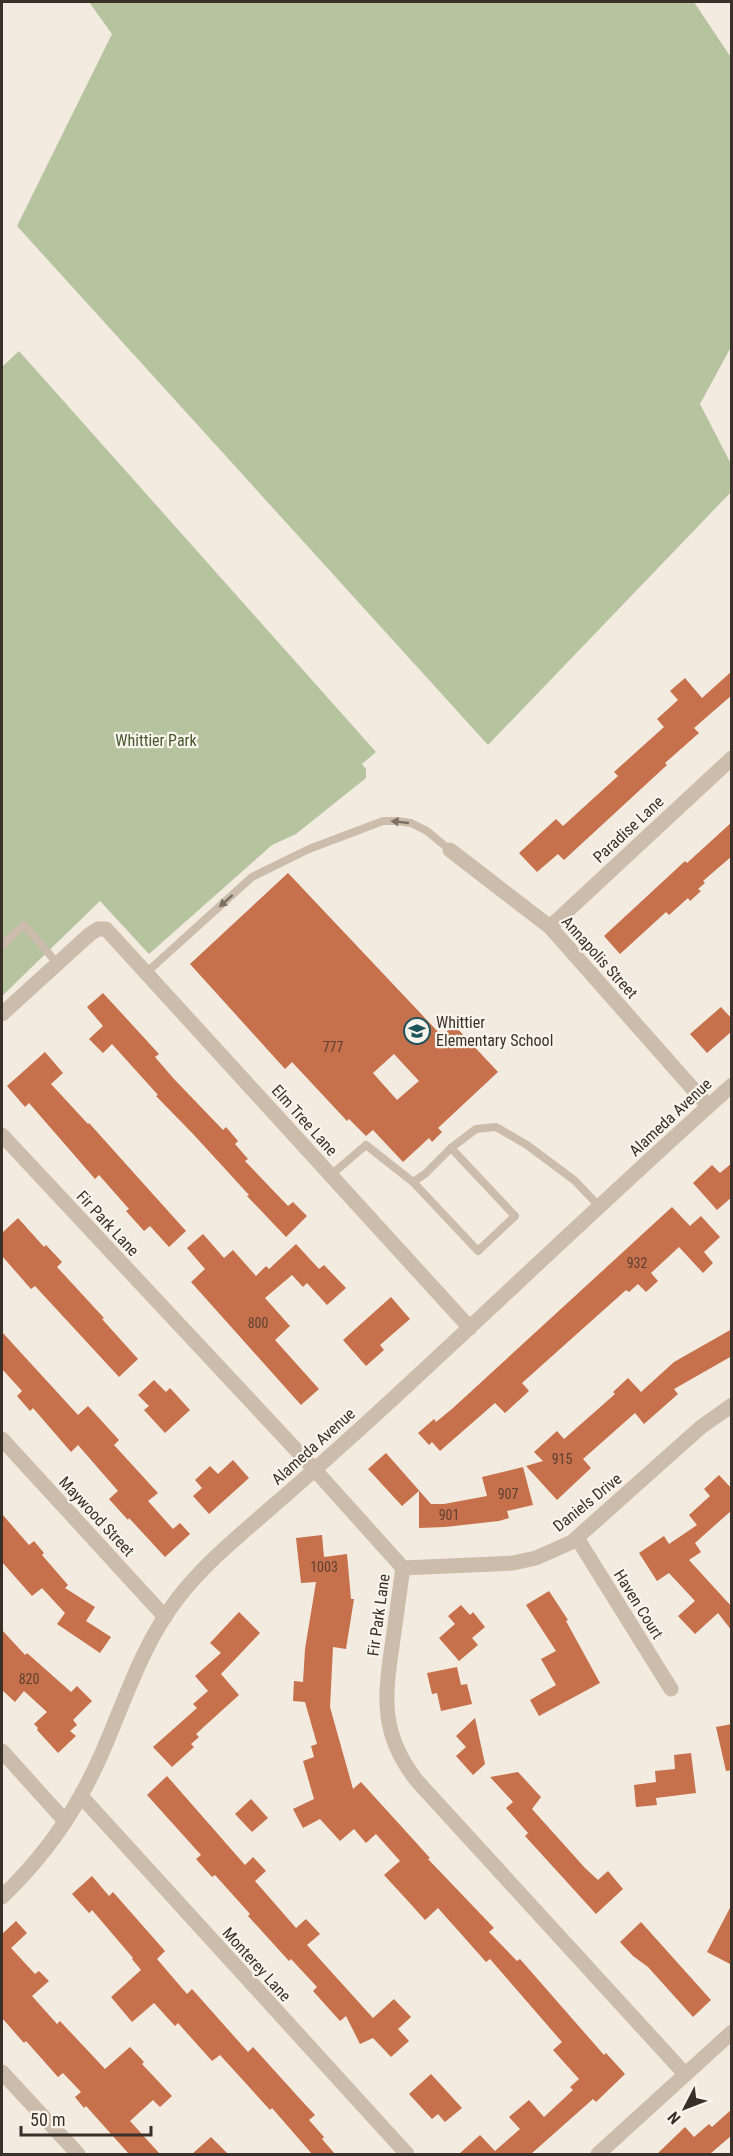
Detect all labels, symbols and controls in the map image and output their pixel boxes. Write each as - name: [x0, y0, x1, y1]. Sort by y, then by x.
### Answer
- park label: Whittier Park: [115, 731, 197, 750]
- street label: Paradise Lane: [589, 792, 667, 867]
- one-way arrow: [390, 817, 409, 827]
- one-way arrow: [219, 894, 234, 907]
- street label: Annapolis Street: [558, 912, 642, 1003]
- place label: Whittier Elementary School: [436, 1013, 553, 1050]
- school or university icon: Whittier Elementary School: [402, 1016, 432, 1046]
- house number: 777: [323, 1039, 343, 1055]
- street label: Alameda Avenue: [625, 1074, 715, 1160]
- street label: Elm Tree Lane: [268, 1081, 341, 1160]
- street label: Fir Park Lane: [73, 1187, 143, 1260]
- house number: 932: [627, 1255, 647, 1271]
- house number: 800: [248, 1315, 268, 1331]
- street label: Alameda Avenue: [268, 1404, 359, 1489]
- house number: 915: [552, 1451, 572, 1467]
- street label: Daniels Drive: [549, 1469, 625, 1536]
- street label: Maywood Street: [55, 1473, 138, 1560]
- house number: 907: [498, 1486, 518, 1502]
- house number: 901: [439, 1507, 459, 1523]
- house number: 1003: [310, 1559, 338, 1575]
- street label: Haven Court: [610, 1566, 667, 1643]
- street label: Fir Park Lane: [363, 1573, 394, 1657]
- house number: 820: [19, 1671, 39, 1687]
- street label: Monterey Lane: [218, 1923, 295, 2005]
- north arrow: [655, 2078, 715, 2138]
- scale bar: [21, 2099, 152, 2137]
- text: N: [664, 2108, 685, 2128]
- text: 50 m: [30, 2109, 65, 2130]

